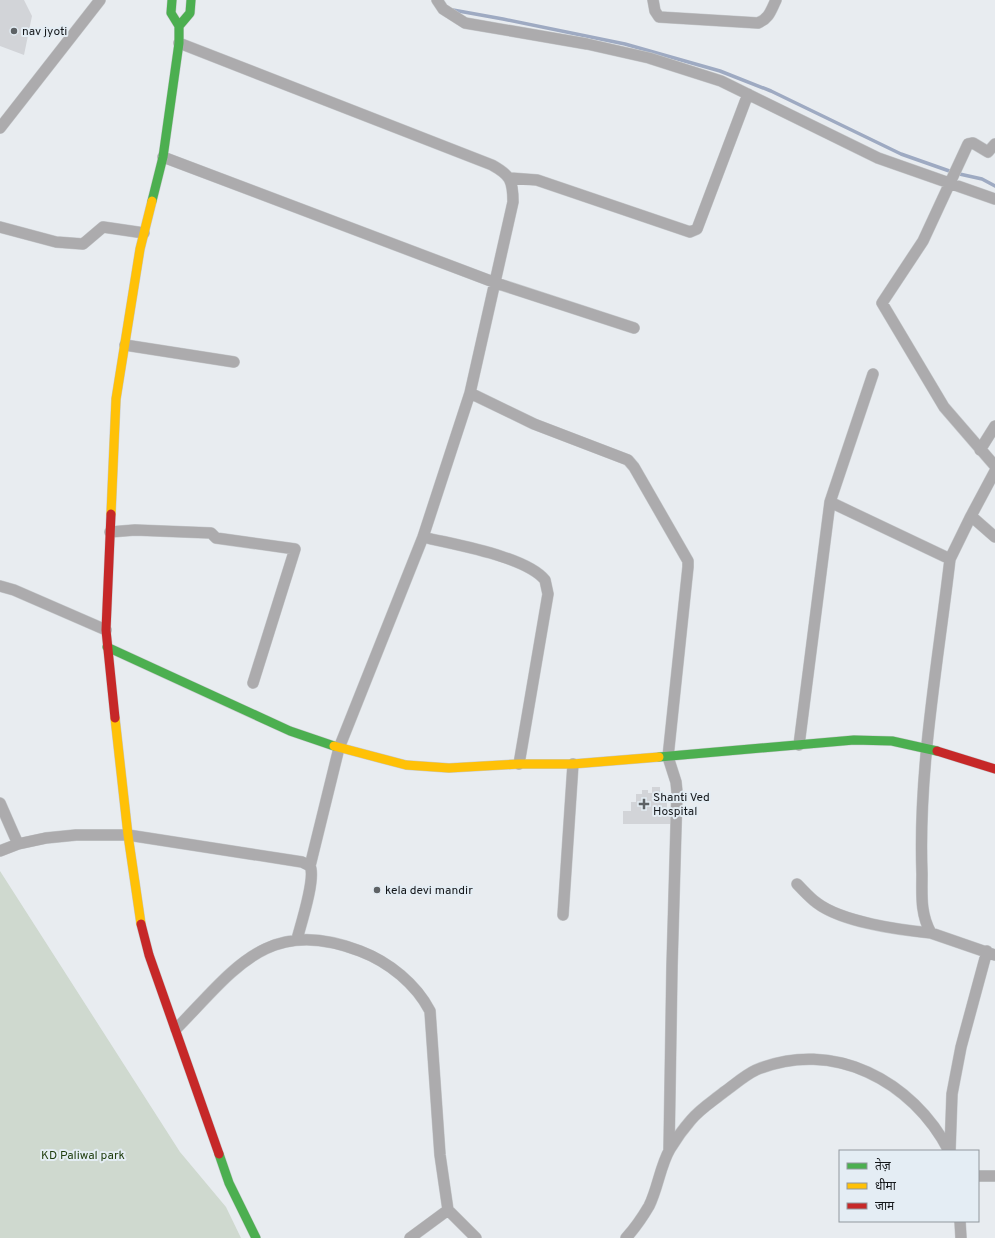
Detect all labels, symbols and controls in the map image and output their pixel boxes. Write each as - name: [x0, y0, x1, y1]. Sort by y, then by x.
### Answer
- place label: nav jyoti: [22, 24, 67, 40]
- marker: nav jyoti: [9, 26, 19, 36]
- place label: Shanti Ved Hospital: [653, 790, 710, 820]
- marker: Shanti Ved Hospital: [638, 798, 650, 810]
- place label: kela devi mandir: [385, 883, 473, 899]
- marker: kela devi mandir: [372, 885, 382, 895]
- park label: KD Paliwal park: [41, 1148, 125, 1164]
- legend: [839, 1150, 979, 1222]
- text: तेज़: [875, 1158, 892, 1175]
- text: धीमा: [875, 1178, 897, 1195]
- text: जाम: [875, 1199, 895, 1215]

